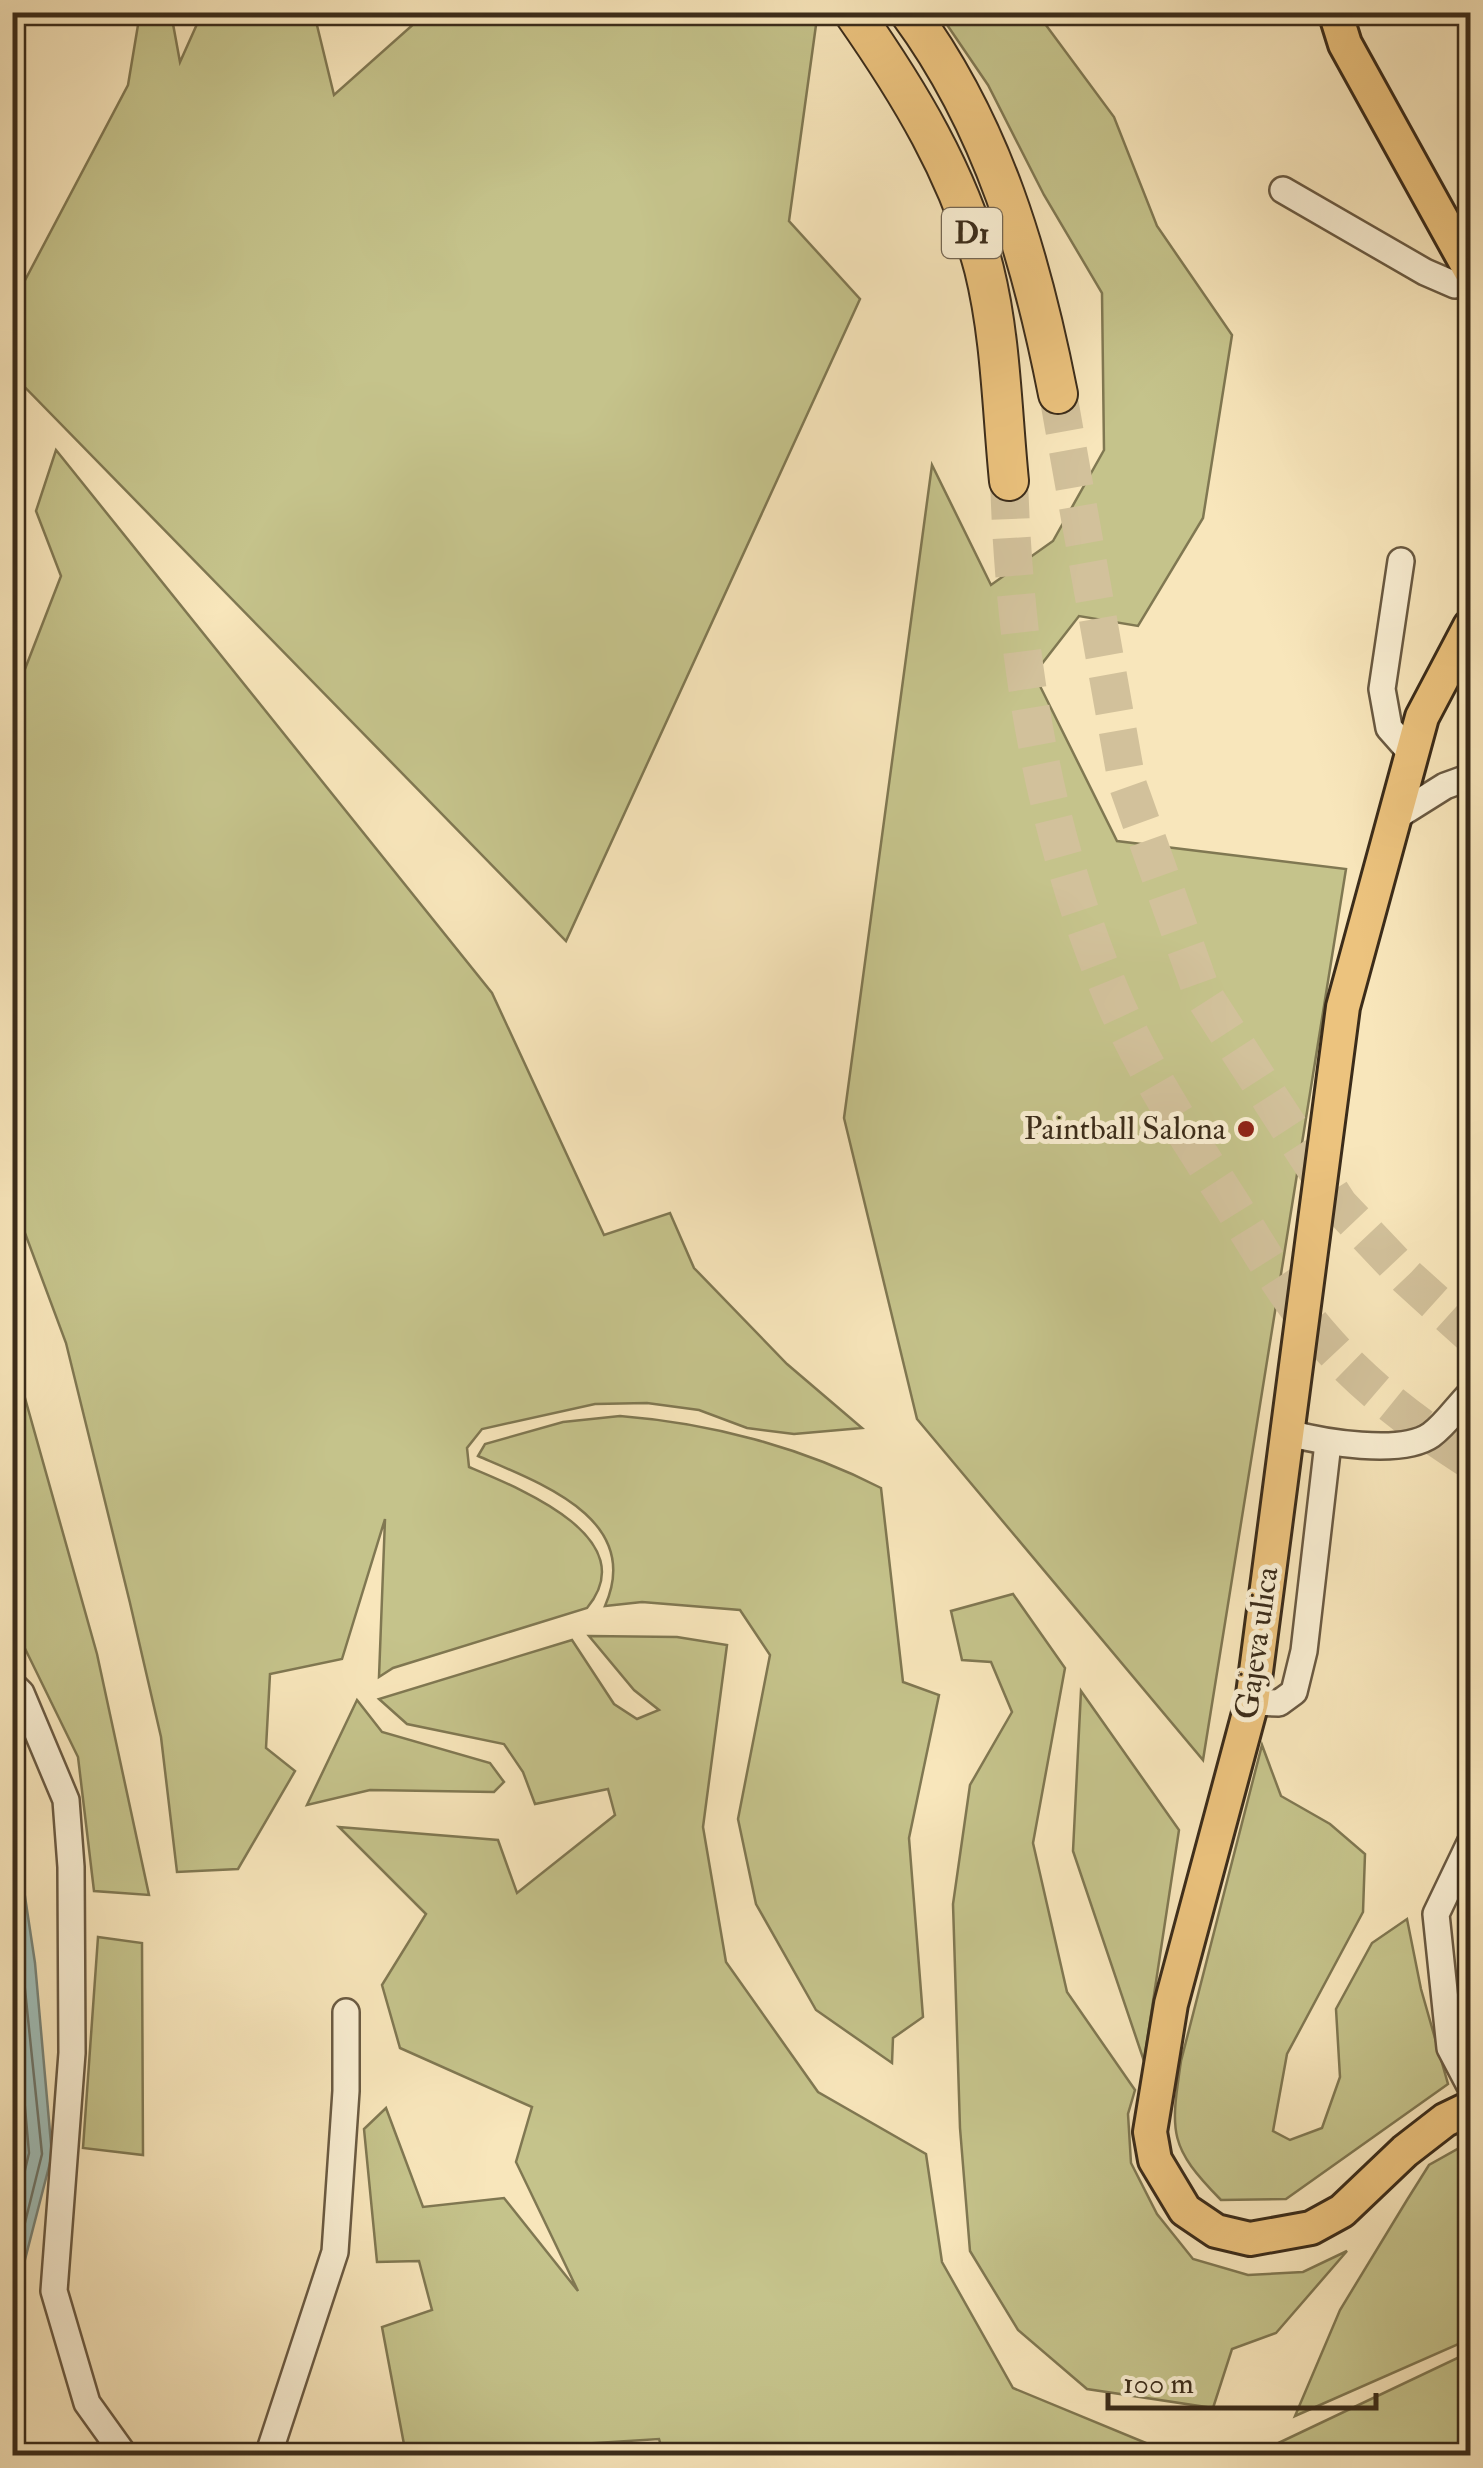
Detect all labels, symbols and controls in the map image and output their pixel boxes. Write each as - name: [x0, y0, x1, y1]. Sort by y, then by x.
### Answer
- road number: D1: [942, 208, 1002, 258]
- place label: Paintball Salona: [1024, 1109, 1227, 1149]
- marker: Paintball Salona: [1235, 1118, 1257, 1140]
- street label: Gajeva ulica: [1227, 1563, 1288, 1722]
- scale bar: [1108, 2348, 1376, 2410]
- text: 100 m: [1123, 2365, 1194, 2402]

